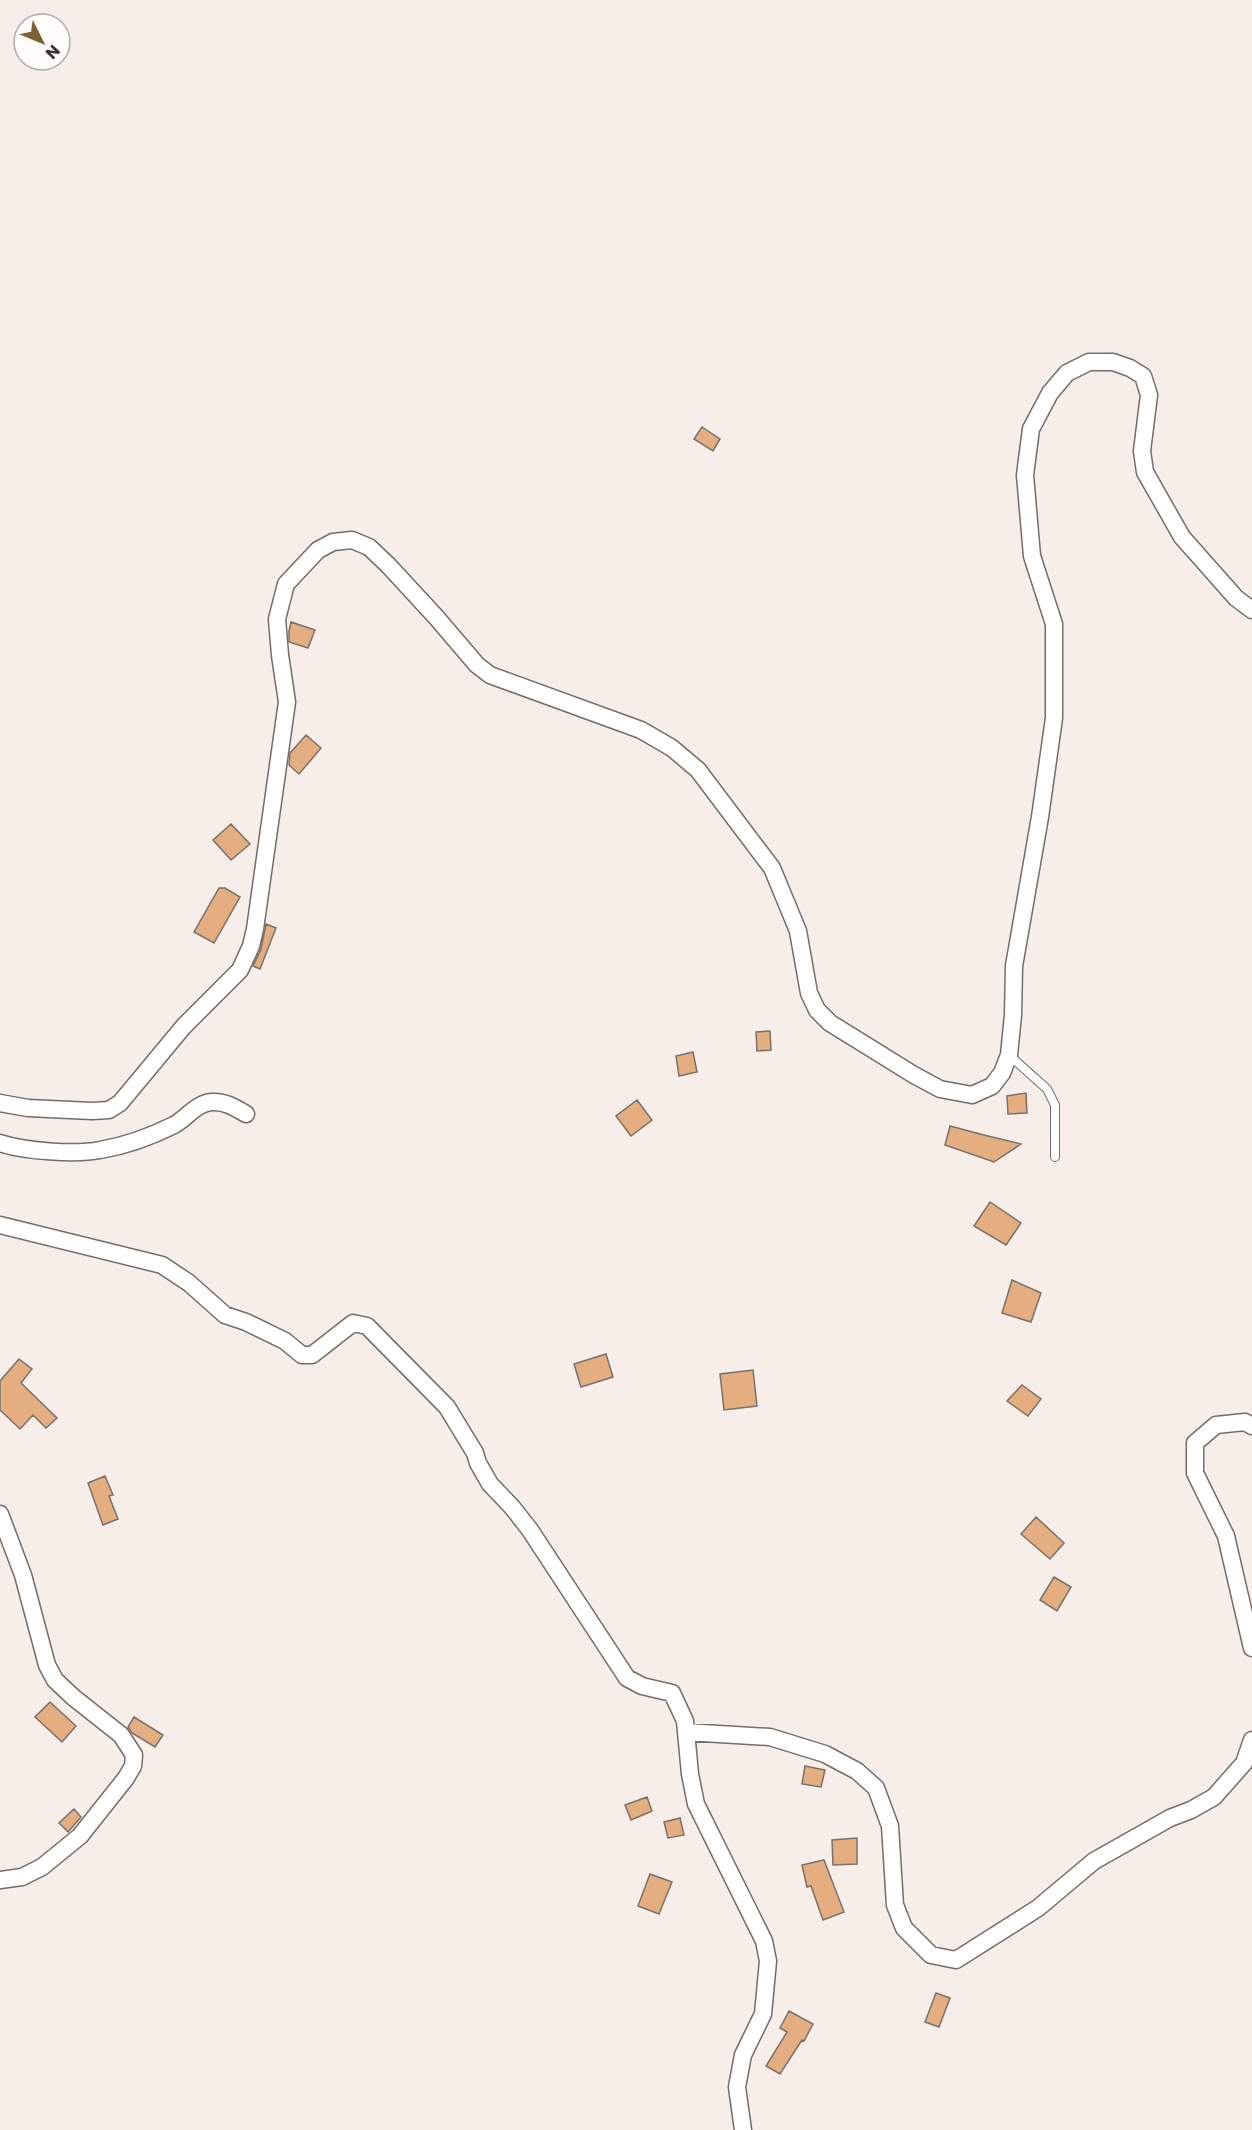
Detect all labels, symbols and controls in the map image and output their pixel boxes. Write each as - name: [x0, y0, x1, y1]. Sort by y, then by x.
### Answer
- north arrow: [12, 12, 72, 72]
- text: N: [40, 40, 65, 64]

